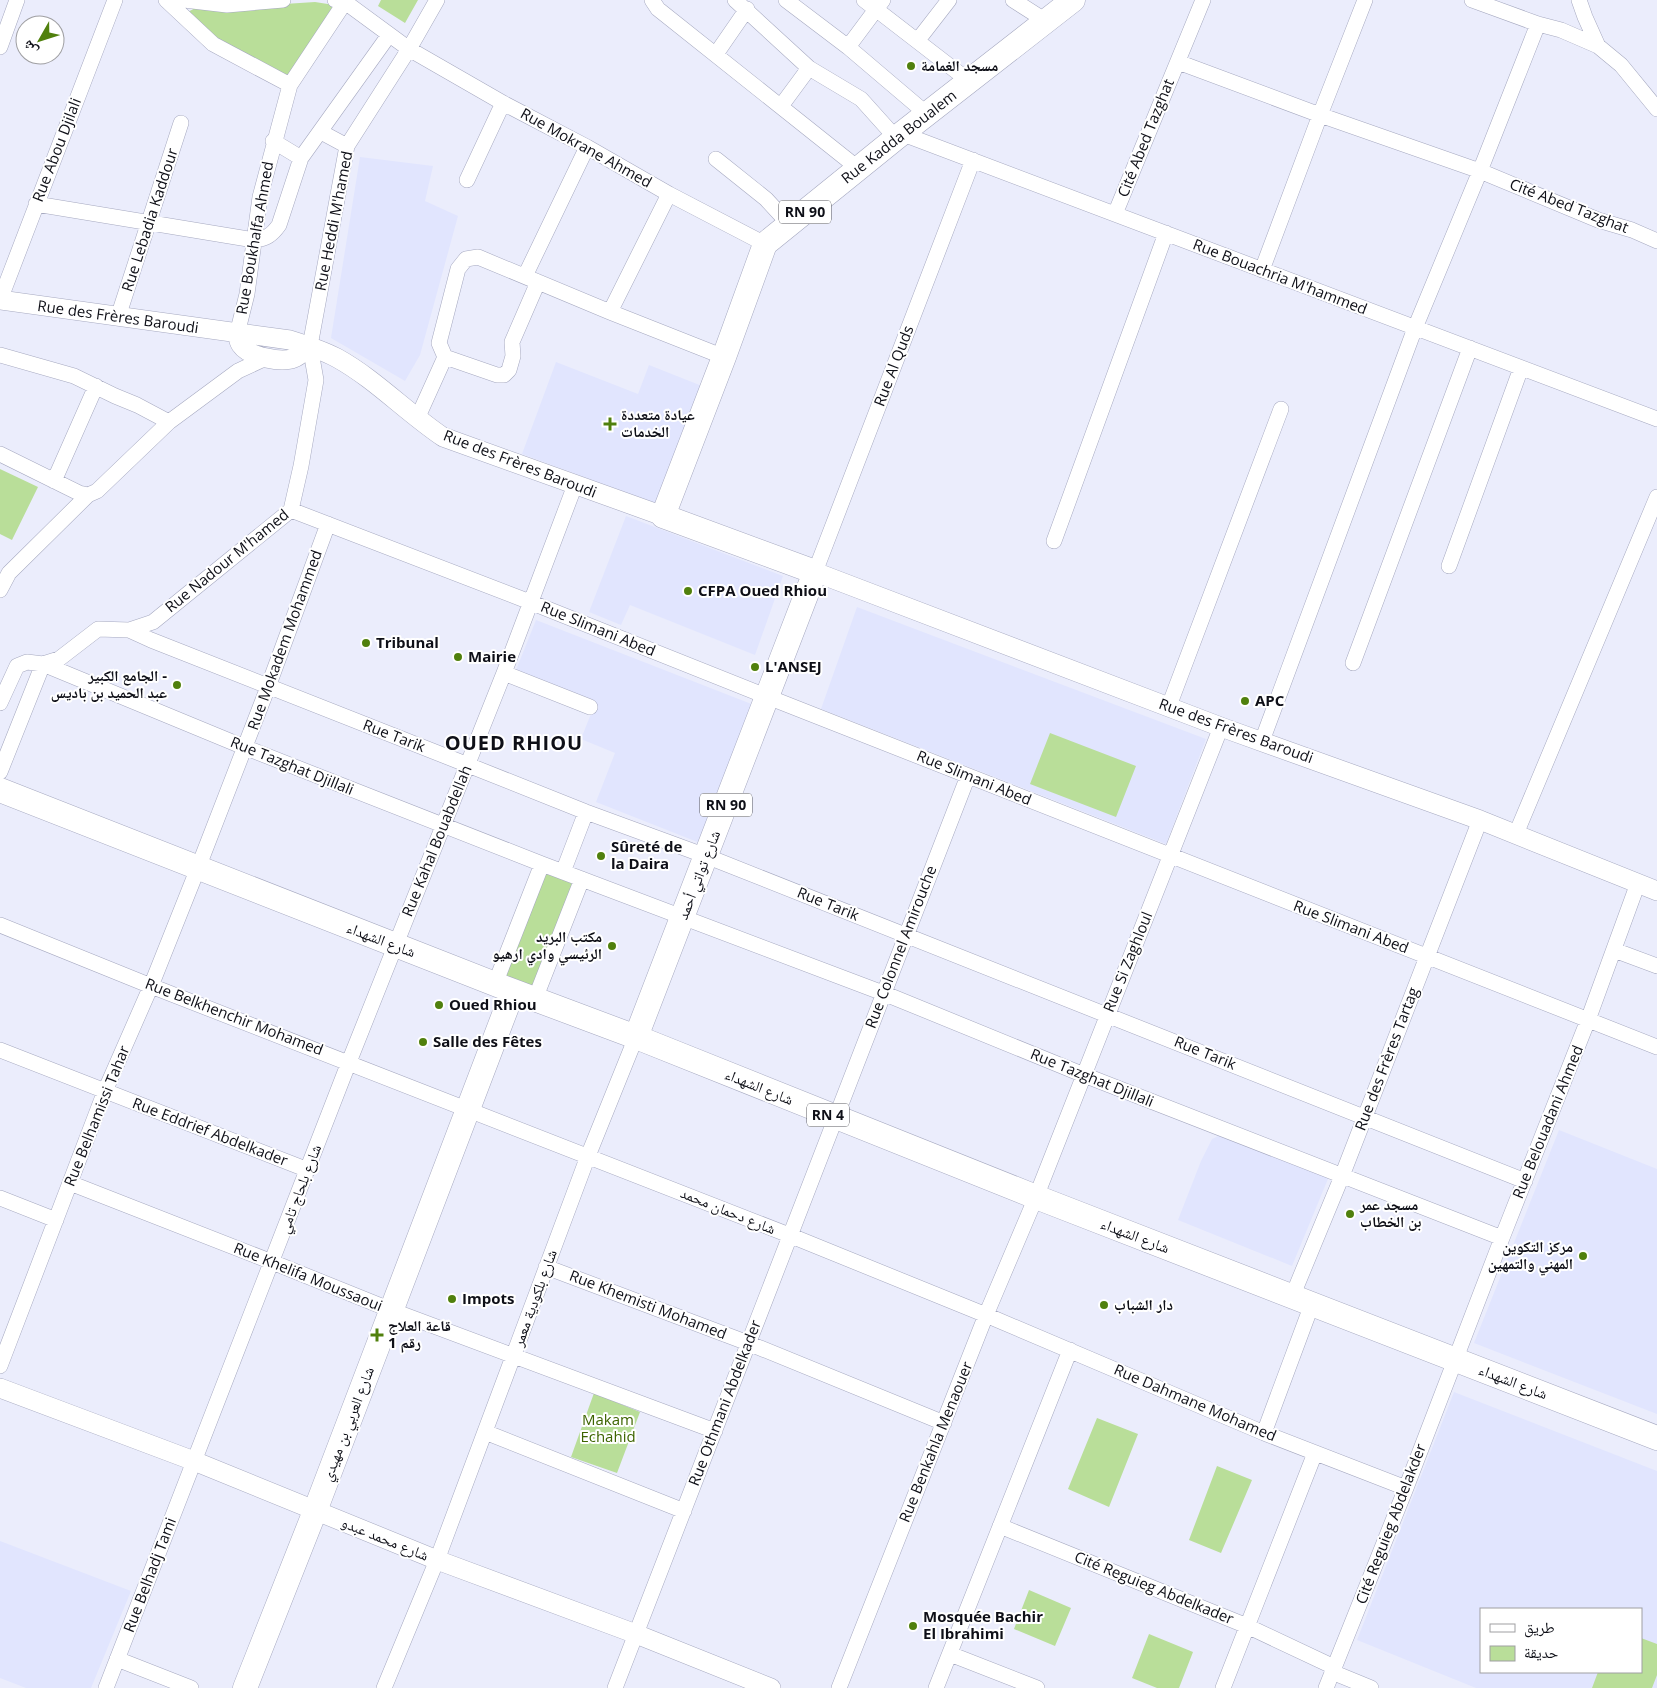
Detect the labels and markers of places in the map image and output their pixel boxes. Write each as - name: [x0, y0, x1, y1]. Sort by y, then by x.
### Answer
- place label: مسجد الغمامة: [921, 55, 998, 75]
- marker: مسجد الغمامة: [905, 60, 917, 72]
- place label: عيادة متعددة الخدمات: [621, 404, 695, 441]
- marker: عيادة متعددة الخدمات: [603, 417, 617, 431]
- place label: CFPA Oued Rhiou: [698, 580, 827, 600]
- marker: CFPA Oued Rhiou: [682, 585, 694, 597]
- place label: Tribunal: [376, 632, 439, 652]
- marker: Tribunal: [360, 637, 372, 649]
- place label: Mairie: [468, 646, 516, 666]
- marker: Mairie: [452, 651, 464, 663]
- place label: L'ANSEJ: [765, 656, 822, 676]
- marker: L'ANSEJ: [749, 661, 761, 673]
- place label: الجامع الكبير - عبد الحميد بن باديس: [51, 665, 167, 702]
- marker: الجامع الكبير - عبد الحميد بن باديس: [171, 679, 183, 691]
- place label: APC: [1255, 690, 1285, 710]
- marker: APC: [1239, 695, 1251, 707]
- place label: Sûreté de la Daira: [611, 836, 683, 873]
- marker: Sûreté de la Daira: [595, 850, 607, 862]
- place label: مكتب البريد الرئيسي وادي ارهيو: [492, 926, 602, 966]
- marker: مكتب البريد الرئيسي وادي ارهيو: [606, 940, 618, 952]
- place label: Oued Rhiou: [449, 994, 537, 1014]
- marker: Oued Rhiou: [433, 999, 445, 1011]
- place label: Salle des Fêtes: [433, 1031, 542, 1051]
- marker: Salle des Fêtes: [417, 1036, 429, 1048]
- place label: مسجد عمر بن الخطاب: [1359, 1194, 1421, 1231]
- marker: مسجد عمر بن الخطاب: [1344, 1208, 1356, 1220]
- place label: مركز التكوين المهني والتمهين: [1488, 1236, 1573, 1276]
- marker: مركز التكوين المهني والتمهين: [1577, 1250, 1589, 1262]
- place label: Impots: [462, 1288, 514, 1308]
- marker: Impots: [446, 1293, 458, 1305]
- place label: دار الشباب: [1114, 1294, 1173, 1314]
- marker: دار الشباب: [1098, 1299, 1110, 1311]
- place label: قاعة العلاج رقم 1: [388, 1315, 451, 1353]
- marker: قاعة العلاج رقم 1: [370, 1328, 384, 1342]
- place label: Mosquée Bachir El Ibrahimi: [923, 1606, 1043, 1643]
- marker: Mosquée Bachir El Ibrahimi: [907, 1620, 919, 1632]

